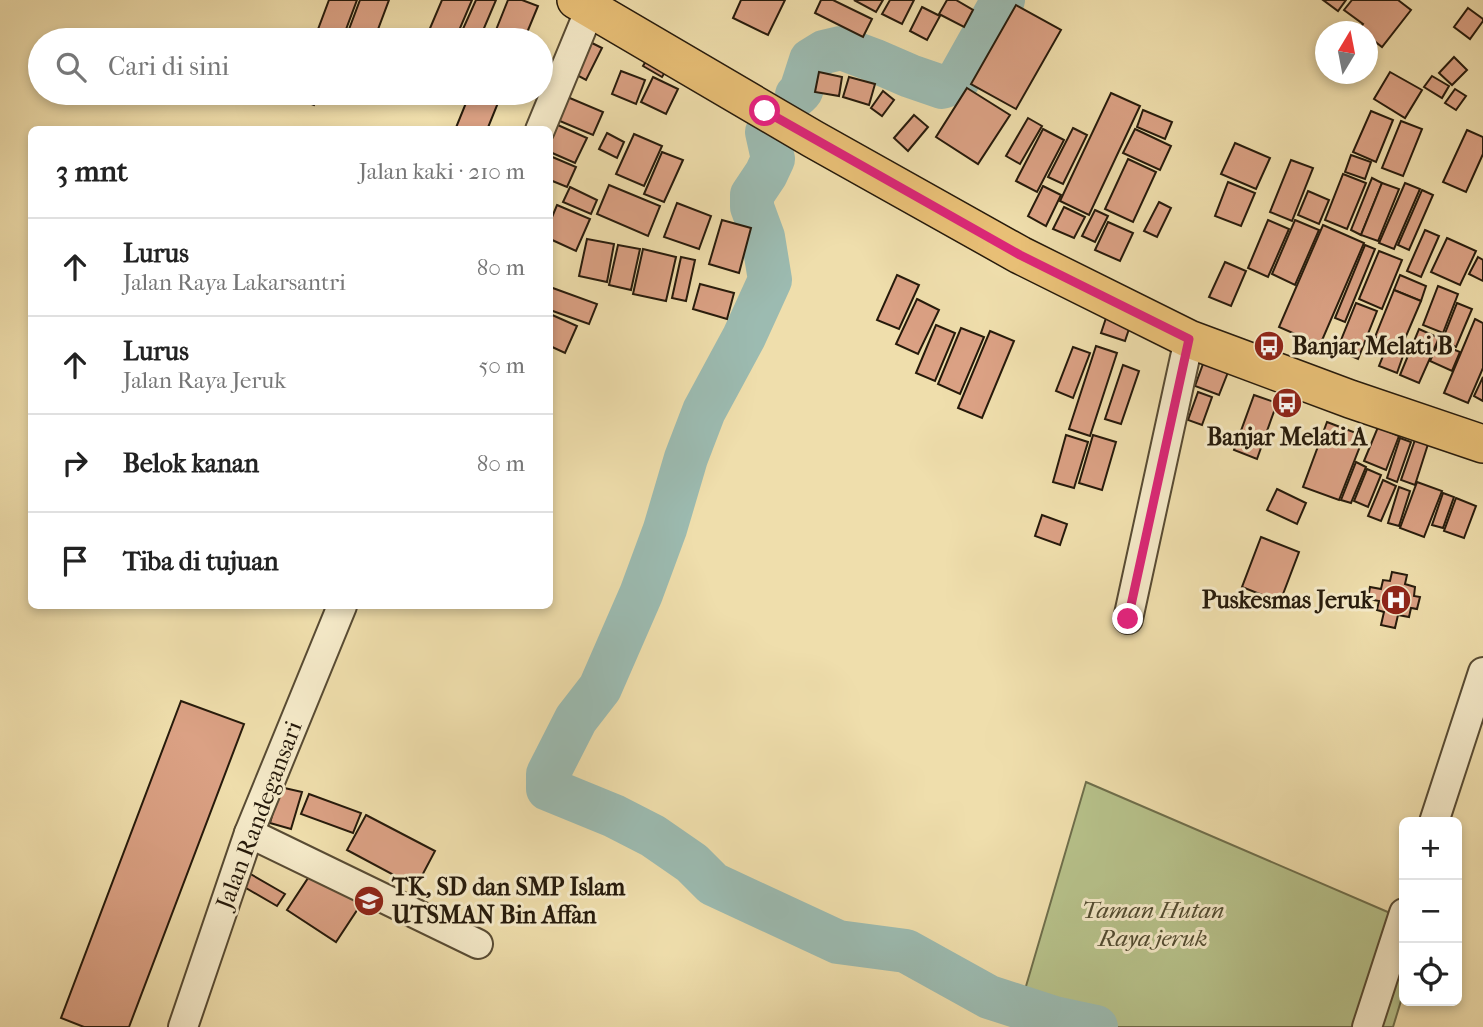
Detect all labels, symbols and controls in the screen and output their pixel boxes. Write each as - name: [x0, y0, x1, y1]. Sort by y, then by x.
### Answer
- north arrow: [1315, 21, 1378, 84]
- search box: [28, 28, 553, 105]
- icon: search: [52, 48, 90, 86]
- text: Cari di sini: [108, 51, 229, 82]
- route start: [749, 95, 780, 126]
- text: 3 mnt: [56, 154, 128, 189]
- text: Jalan kaki · 210 m: [359, 158, 525, 185]
- text: Lurus: [123, 238, 189, 269]
- icon: ahead: [56, 248, 94, 286]
- text: 80 m: [477, 254, 525, 281]
- text: Jalan Raya Lakarsantri: [123, 269, 346, 296]
- bus stop icon: Banjar Melati B: [1252, 329, 1286, 363]
- place label: Banjar Melati B: [1292, 332, 1453, 360]
- text: Lurus: [123, 336, 189, 367]
- icon: ahead: [56, 346, 94, 384]
- text: 50 m: [478, 352, 525, 379]
- text: Jalan Raya Jeruk: [123, 367, 286, 394]
- bus stop icon: Banjar Melati A: [1270, 386, 1304, 420]
- place label: Banjar Melati A: [1207, 423, 1369, 451]
- icon: right: [56, 444, 94, 482]
- text: Belok kanan: [123, 448, 259, 479]
- text: 80 m: [477, 450, 525, 477]
- icon: arrive: [56, 542, 94, 580]
- text: Tiba di tujuan: [123, 546, 279, 577]
- hospital icon: Puskesmas Jeruk: [1379, 583, 1413, 617]
- place label: Puskesmas Jeruk: [1202, 586, 1374, 614]
- route end: [1112, 603, 1143, 634]
- street label: Jalan Randegansari: [210, 717, 308, 915]
- map controls: [1399, 817, 1462, 1006]
- button: +: [1399, 817, 1462, 880]
- place label: TK, SD dan SMP Islam UTSMAN Bin Affan: [391, 873, 626, 929]
- button: −: [1399, 880, 1462, 943]
- school or university icon: TK, SD dan SMP Islam UTSMAN Bin Affan: [352, 884, 386, 918]
- park label: Taman Hutan Raya jeruk: [1082, 896, 1224, 952]
- button: locate: [1399, 943, 1462, 1006]

